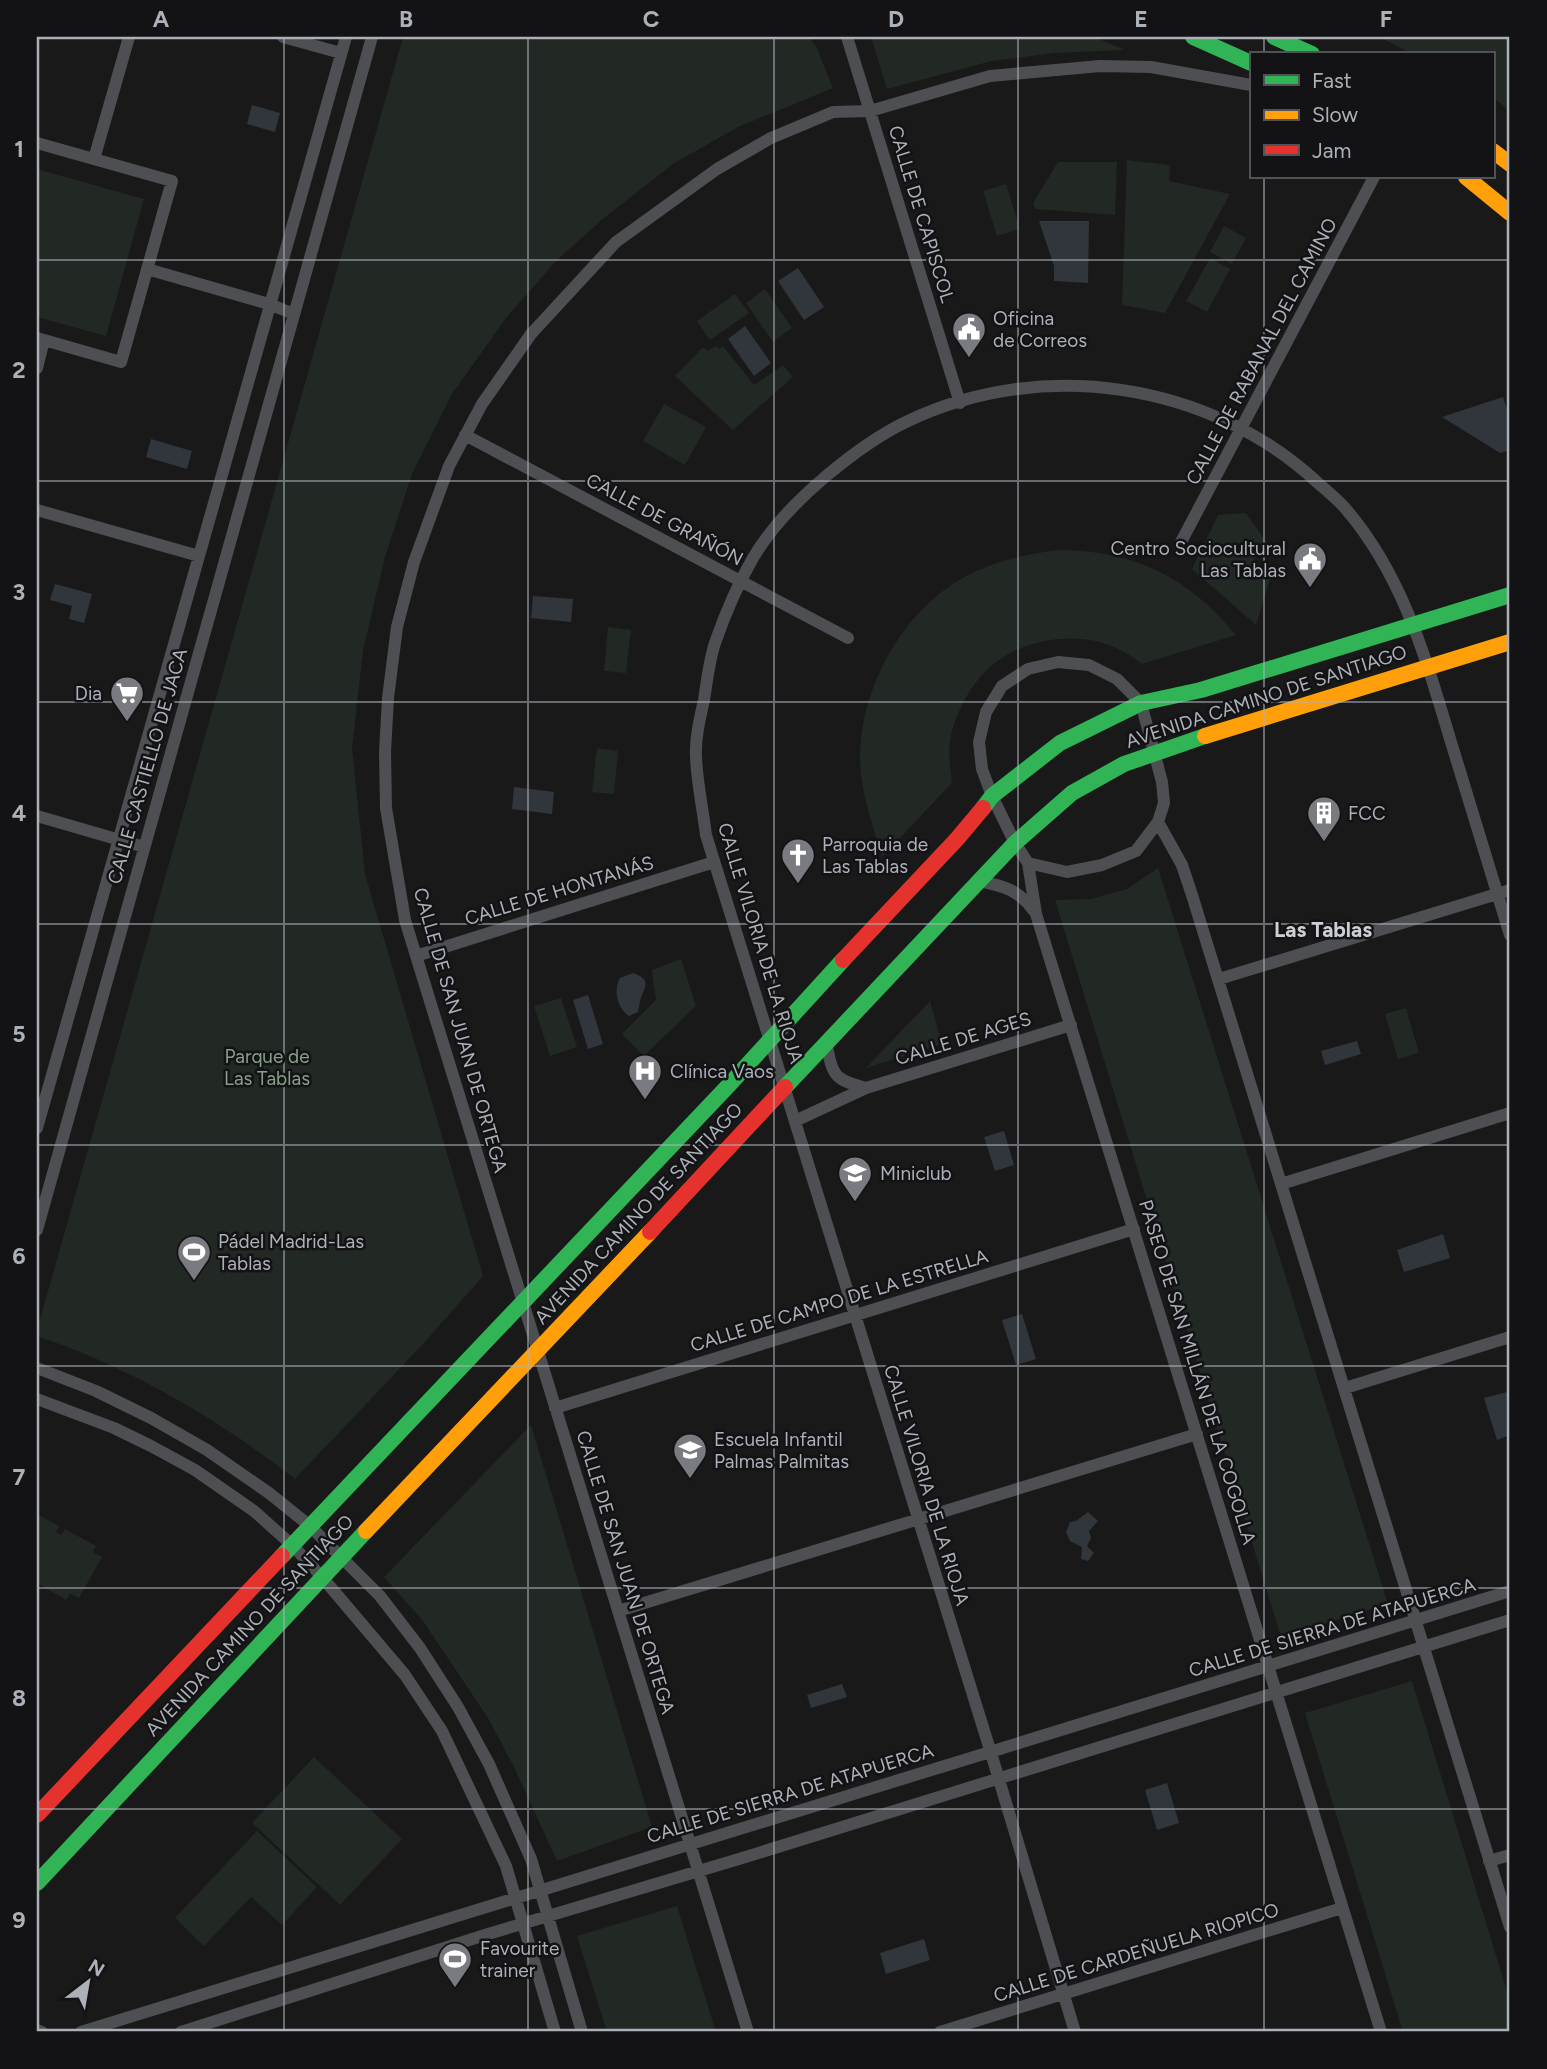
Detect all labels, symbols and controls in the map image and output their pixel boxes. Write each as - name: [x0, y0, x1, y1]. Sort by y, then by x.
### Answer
- text: A: [153, 5, 170, 33]
- text: B: [399, 5, 413, 33]
- text: C: [643, 5, 660, 33]
- text: D: [888, 5, 904, 33]
- text: E: [1134, 5, 1148, 33]
- text: F: [1380, 5, 1393, 33]
- legend: [1250, 52, 1494, 178]
- text: Fast: [1312, 68, 1352, 93]
- text: Slow: [1312, 102, 1358, 127]
- street label: CALLE DE CAPISCOL: [884, 123, 959, 306]
- text: 1: [14, 135, 24, 163]
- text: Jam: [1312, 138, 1351, 163]
- street label: CALLE DE RABANAL DEL CAMINO: [1181, 214, 1342, 489]
- place label: Oficina de Correos: [993, 307, 1087, 352]
- public building icon: Oficina de Correos: [950, 310, 988, 359]
- text: 2: [12, 356, 26, 384]
- street label: CALLE DE GRAÑÓN: [582, 468, 747, 571]
- place label: Centro Sociocultural Las Tablas: [1110, 537, 1286, 582]
- public building icon: Centro Sociocultural Las Tablas: [1291, 540, 1329, 589]
- text: 3: [13, 578, 25, 606]
- street label: AVENIDA CAMINO DE SANTIAGO: [1123, 640, 1410, 753]
- street label: CALLE CASTIELLO DE JACA: [103, 646, 192, 887]
- supermarket icon: Dia: [108, 674, 146, 723]
- place label: Dia: [75, 682, 102, 705]
- building icon: FCC: [1305, 794, 1343, 843]
- text: 4: [12, 799, 26, 827]
- place label: FCC: [1348, 802, 1386, 825]
- street label: CALLE VILORIA DE LA RIOJA: [713, 820, 808, 1066]
- place label: Parroquia de Las Tablas: [822, 833, 928, 878]
- church icon: Parroquia de Las Tablas: [779, 836, 817, 885]
- street label: CALLE DE HONTANÁS: [462, 851, 656, 930]
- street label: CALLE DE SAN JUAN DE ORTEGA: [409, 885, 512, 1175]
- district label: Las Tablas: [1274, 917, 1372, 942]
- street label: CALLE DE AGES: [892, 1007, 1034, 1070]
- text: 5: [12, 1020, 26, 1048]
- park label: Parque de Las Tablas: [224, 1045, 310, 1090]
- hospital icon: Clínica Vaos: [626, 1052, 664, 1101]
- place label: Clínica Vaos: [670, 1060, 774, 1083]
- street label: AVENIDA CAMINO DE SANTIAGO: [530, 1098, 747, 1329]
- school or university icon: Miniclub: [836, 1154, 874, 1203]
- place label: Miniclub: [880, 1162, 952, 1185]
- street label: PASEO DE SAN MILLÁN DE LA COGOLLA: [1134, 1197, 1261, 1547]
- place label: Pádel Madrid-Las Tablas: [218, 1230, 364, 1275]
- sports icon: Pádel Madrid-Las Tablas: [175, 1233, 213, 1282]
- text: 6: [12, 1242, 26, 1270]
- street label: CALLE DE CAMPO DE LA ESTRELLA: [688, 1244, 991, 1357]
- street label: CALLE VILORIA DE LA RIOJA: [879, 1362, 974, 1608]
- street label: CALLE DE SAN JUAN DE ORTEGA: [571, 1428, 680, 1717]
- place label: Escuela Infantil Palmas Palmitas: [714, 1428, 849, 1473]
- school or university icon: Escuela Infantil Palmas Palmitas: [671, 1431, 709, 1480]
- text: 7: [13, 1463, 26, 1491]
- street label: AVENIDA CAMINO DE SANTIAGO: [141, 1510, 358, 1741]
- street label: CALLE DE SIERRA DE ATAPUERCA: [1186, 1573, 1478, 1682]
- text: 8: [12, 1684, 26, 1712]
- street label: CALLE DE SIERRA DE ATAPUERCA: [644, 1739, 936, 1848]
- street label: CALLE DE CARDEÑUELA RIOPICO: [991, 1898, 1282, 2007]
- text: 9: [12, 1906, 26, 1934]
- place label: Favourite trainer: [480, 1937, 559, 1982]
- sports icon: Favourite trainer: [436, 1940, 474, 1989]
- north arrow: [52, 1946, 122, 2016]
- text: N: [84, 1954, 109, 1981]

